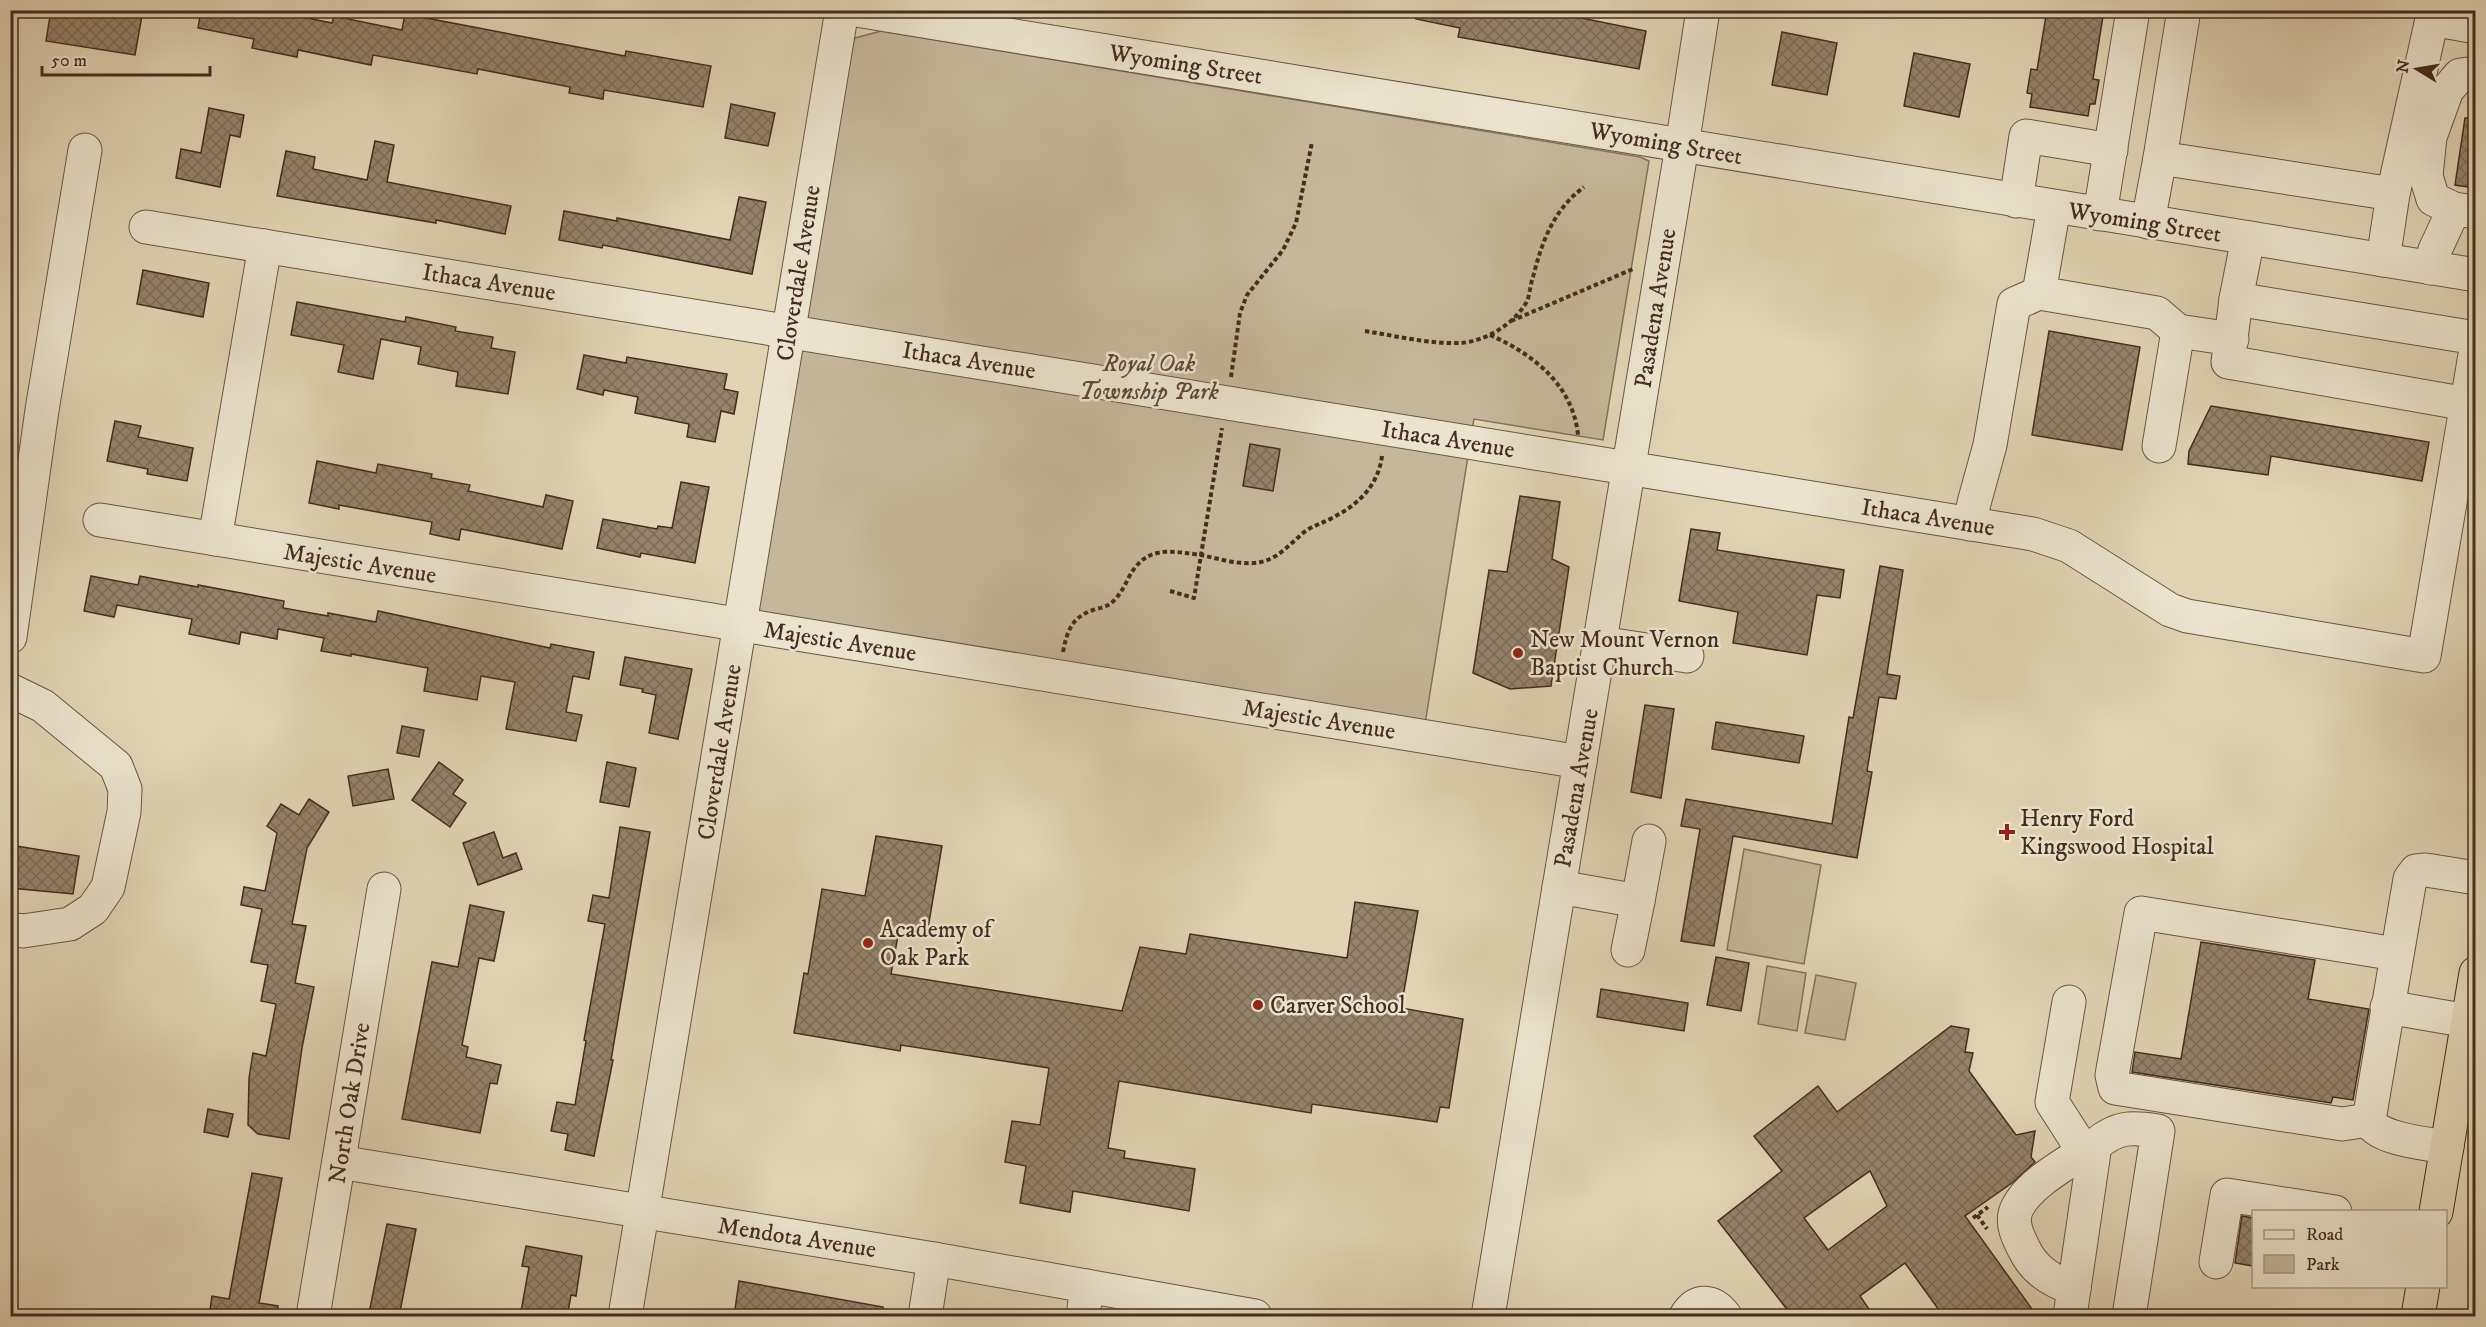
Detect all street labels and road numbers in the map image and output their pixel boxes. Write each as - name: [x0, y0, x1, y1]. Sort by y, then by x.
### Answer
- street label: Wyoming Street: [1106, 38, 1265, 92]
- street label: Wyoming Street: [1586, 116, 1745, 172]
- street label: Cloverdale Avenue: [770, 183, 828, 363]
- street label: Wyoming Street: [2065, 196, 2224, 250]
- street label: Pasadena Avenue: [1629, 226, 1683, 390]
- street label: Ithaca Avenue: [420, 258, 558, 308]
- street label: Ithaca Avenue: [900, 336, 1038, 386]
- street label: Ithaca Avenue: [1379, 415, 1517, 465]
- street label: Ithaca Avenue: [1859, 493, 1997, 543]
- street label: Majestic Avenue: [281, 537, 439, 591]
- street label: Majestic Avenue: [761, 615, 919, 669]
- street label: Cloverdale Avenue: [691, 662, 749, 842]
- street label: Majestic Avenue: [1240, 693, 1398, 747]
- street label: Pasadena Avenue: [1548, 706, 1606, 870]
- street label: North Oak Drive: [322, 1020, 378, 1186]
- street label: Mendota Avenue: [716, 1211, 878, 1265]

